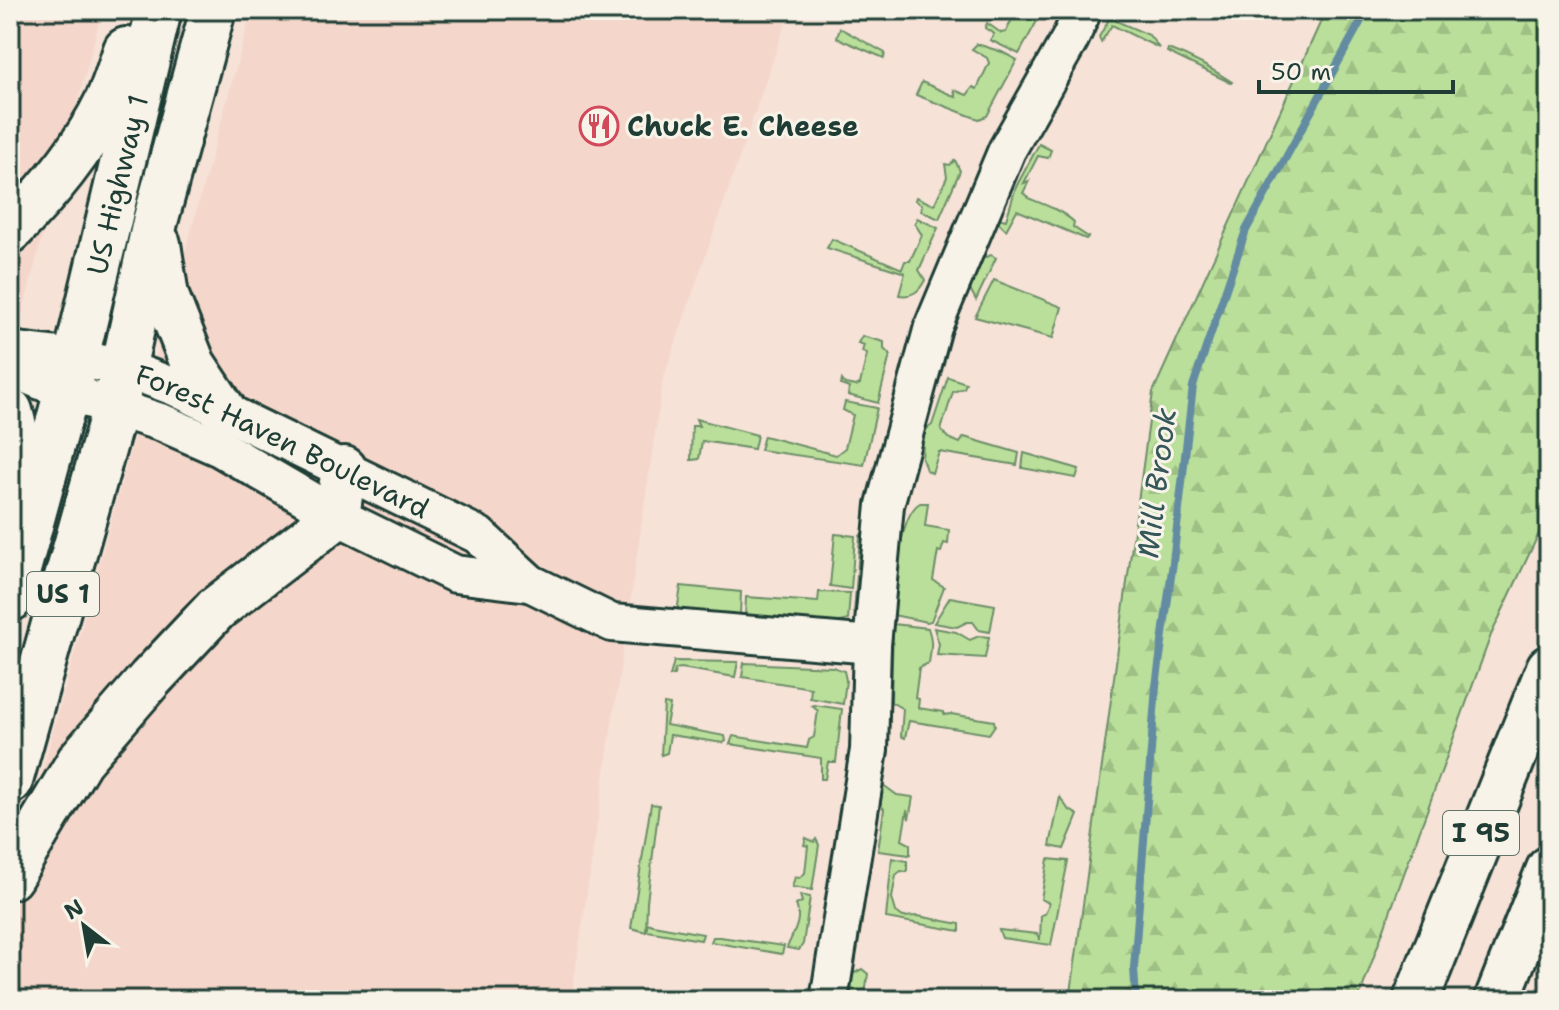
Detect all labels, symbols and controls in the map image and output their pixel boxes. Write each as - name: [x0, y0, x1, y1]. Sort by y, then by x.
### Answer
- scale bar: [1259, 44, 1453, 94]
- text: 50 m: [1271, 56, 1331, 88]
- street label: US Highway 1: [78, 91, 157, 278]
- restaurant icon: Chuck E. Cheese: [578, 105, 620, 147]
- place label: Chuck E. Cheese: [627, 107, 859, 145]
- street label: Forest Haven Boulevard: [130, 355, 436, 527]
- water label: Mill Brook: [1127, 405, 1186, 560]
- road number: US 1: [27, 572, 99, 616]
- road number: I 95: [1443, 811, 1519, 855]
- north arrow: [44, 886, 124, 966]
- text: N: [59, 892, 89, 926]

